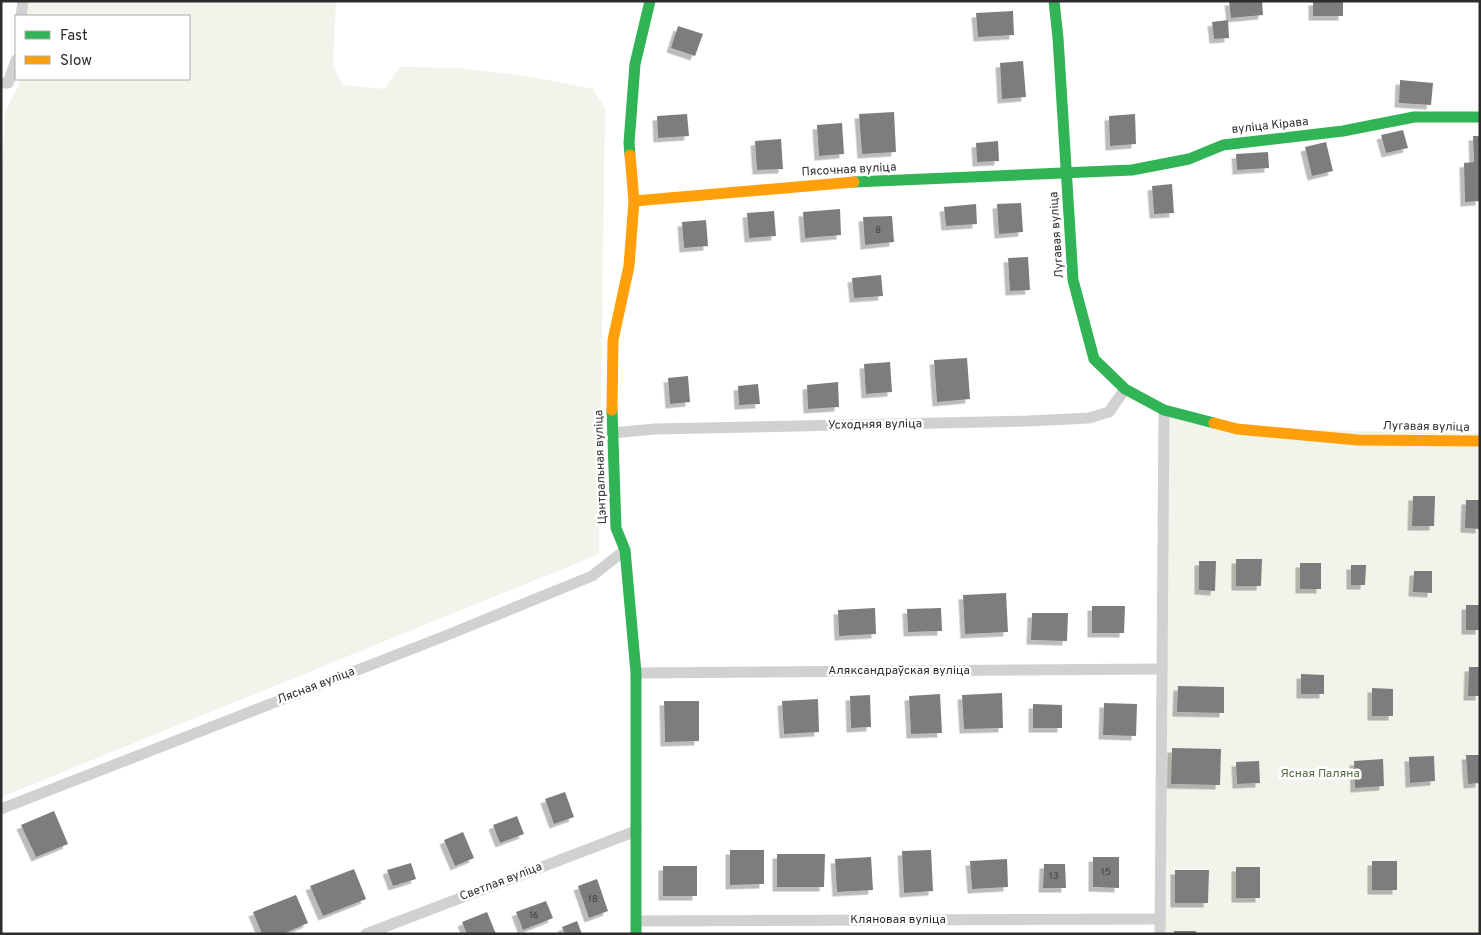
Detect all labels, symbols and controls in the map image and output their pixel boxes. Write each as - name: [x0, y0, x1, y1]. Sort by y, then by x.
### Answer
- legend: [15, 15, 190, 80]
- text: Fast: [60, 27, 88, 46]
- text: Slow: [60, 52, 92, 71]
- street label: вуліца Кірава: [1231, 114, 1309, 138]
- street label: Пясочная вуліца: [801, 160, 897, 180]
- street label: Лугавая вуліца: [1046, 191, 1068, 279]
- house number: 8: [875, 224, 881, 237]
- street label: Цэнтральная вуліца: [591, 409, 611, 525]
- street label: Усходняя вуліца: [828, 416, 922, 434]
- street label: Лугавая вуліца: [1382, 418, 1470, 436]
- street label: Аляксандраўская вуліца: [828, 663, 970, 679]
- street label: Лясная вуліца: [275, 664, 357, 708]
- park label: Ясная Паляна: [1280, 766, 1360, 782]
- street label: Светлая вуліца: [458, 859, 544, 905]
- house number: 15: [1101, 866, 1111, 879]
- house number: 13: [1049, 870, 1059, 883]
- house number: 18: [588, 893, 598, 906]
- house number: 16: [529, 909, 539, 922]
- street label: Кляновая вуліца: [850, 912, 946, 928]

